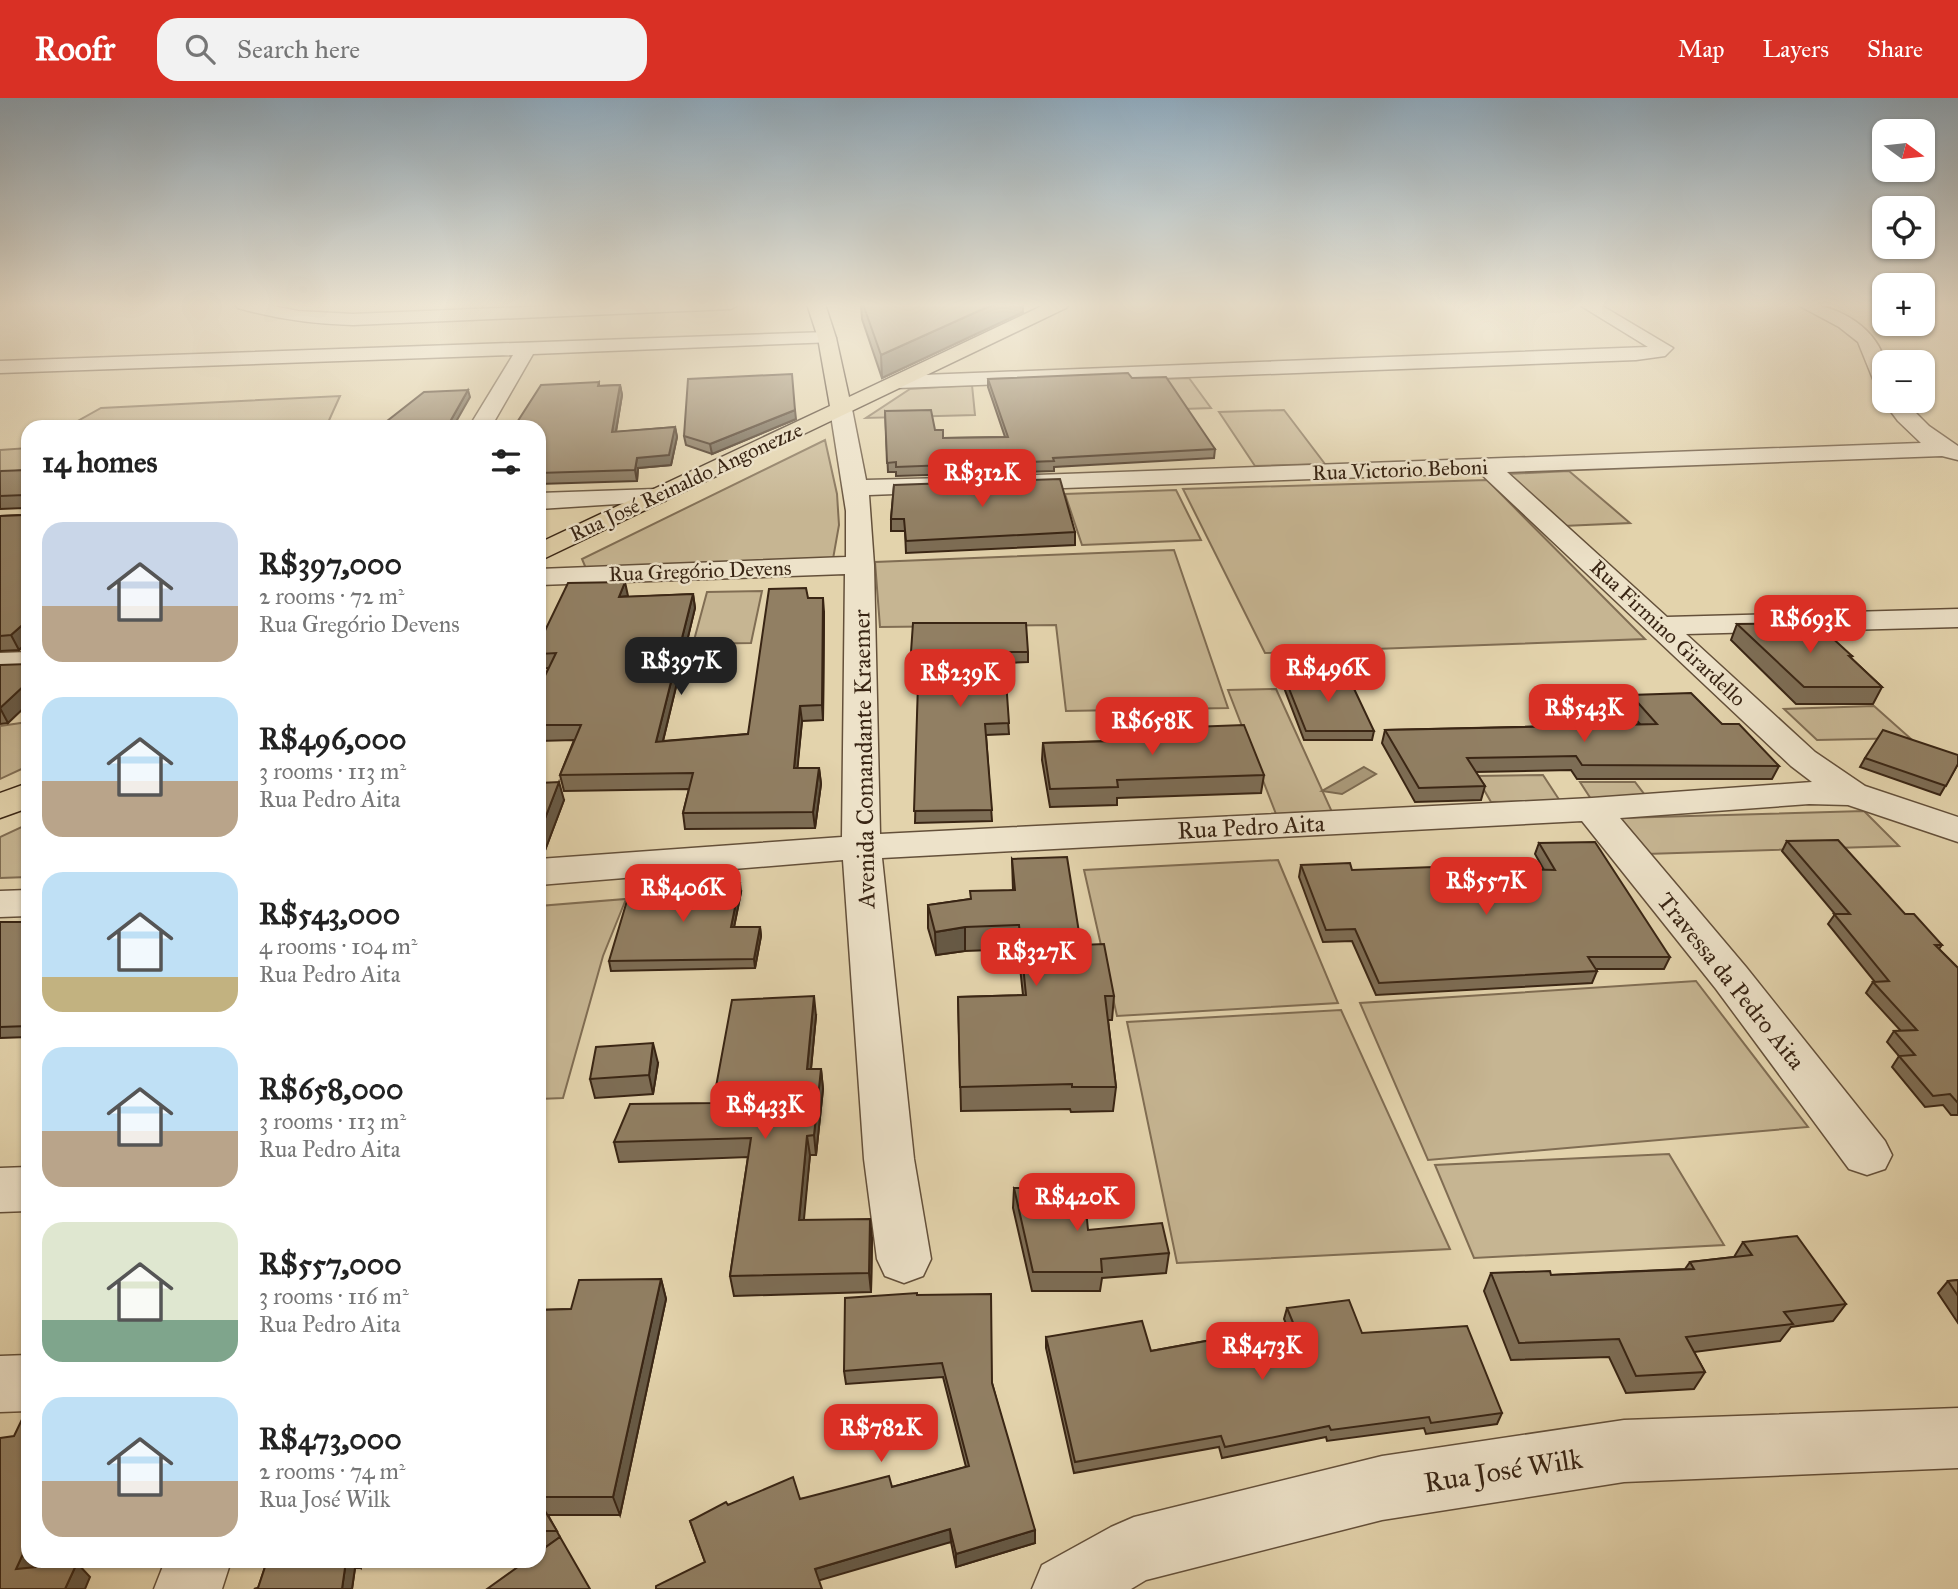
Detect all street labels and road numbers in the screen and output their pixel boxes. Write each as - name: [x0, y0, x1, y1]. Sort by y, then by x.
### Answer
- street label: Rua José Reinaldo Angonezze: [565, 416, 807, 547]
- street label: Rua Victorio Beboni: [1312, 454, 1489, 486]
- street label: Rua Firmino Girardello: [1585, 554, 1751, 712]
- street label: Rua Gregório Devens: [608, 555, 792, 587]
- street label: Avenida Comandante Kraemer: [846, 609, 882, 910]
- street label: Rua Pedro Aita: [1177, 808, 1326, 846]
- street label: Travessa da Pedro Aita: [1650, 886, 1812, 1076]
- street label: Rua José Wilk: [1421, 1441, 1585, 1500]

